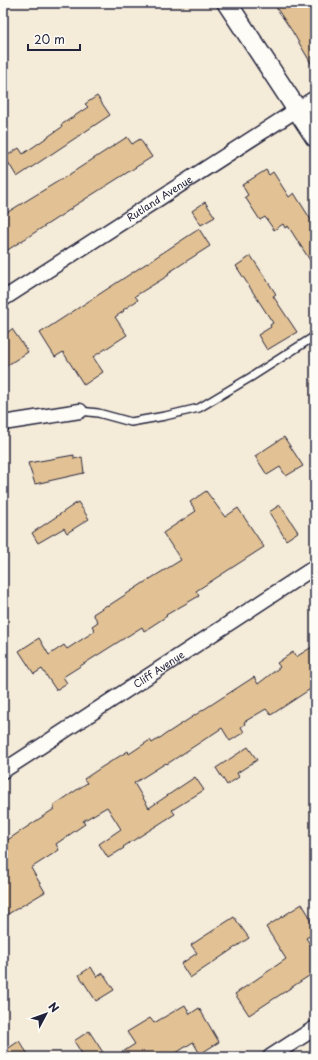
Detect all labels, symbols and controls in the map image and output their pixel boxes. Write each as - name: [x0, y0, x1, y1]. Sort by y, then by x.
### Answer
- scale bar: [28, 26, 80, 52]
- text: 20 m: [34, 30, 65, 48]
- street label: Rutland Avenue: [123, 171, 195, 225]
- street label: Cliff Avenue: [130, 646, 187, 691]
- north arrow: [26, 994, 66, 1034]
- text: N: [45, 998, 63, 1016]

